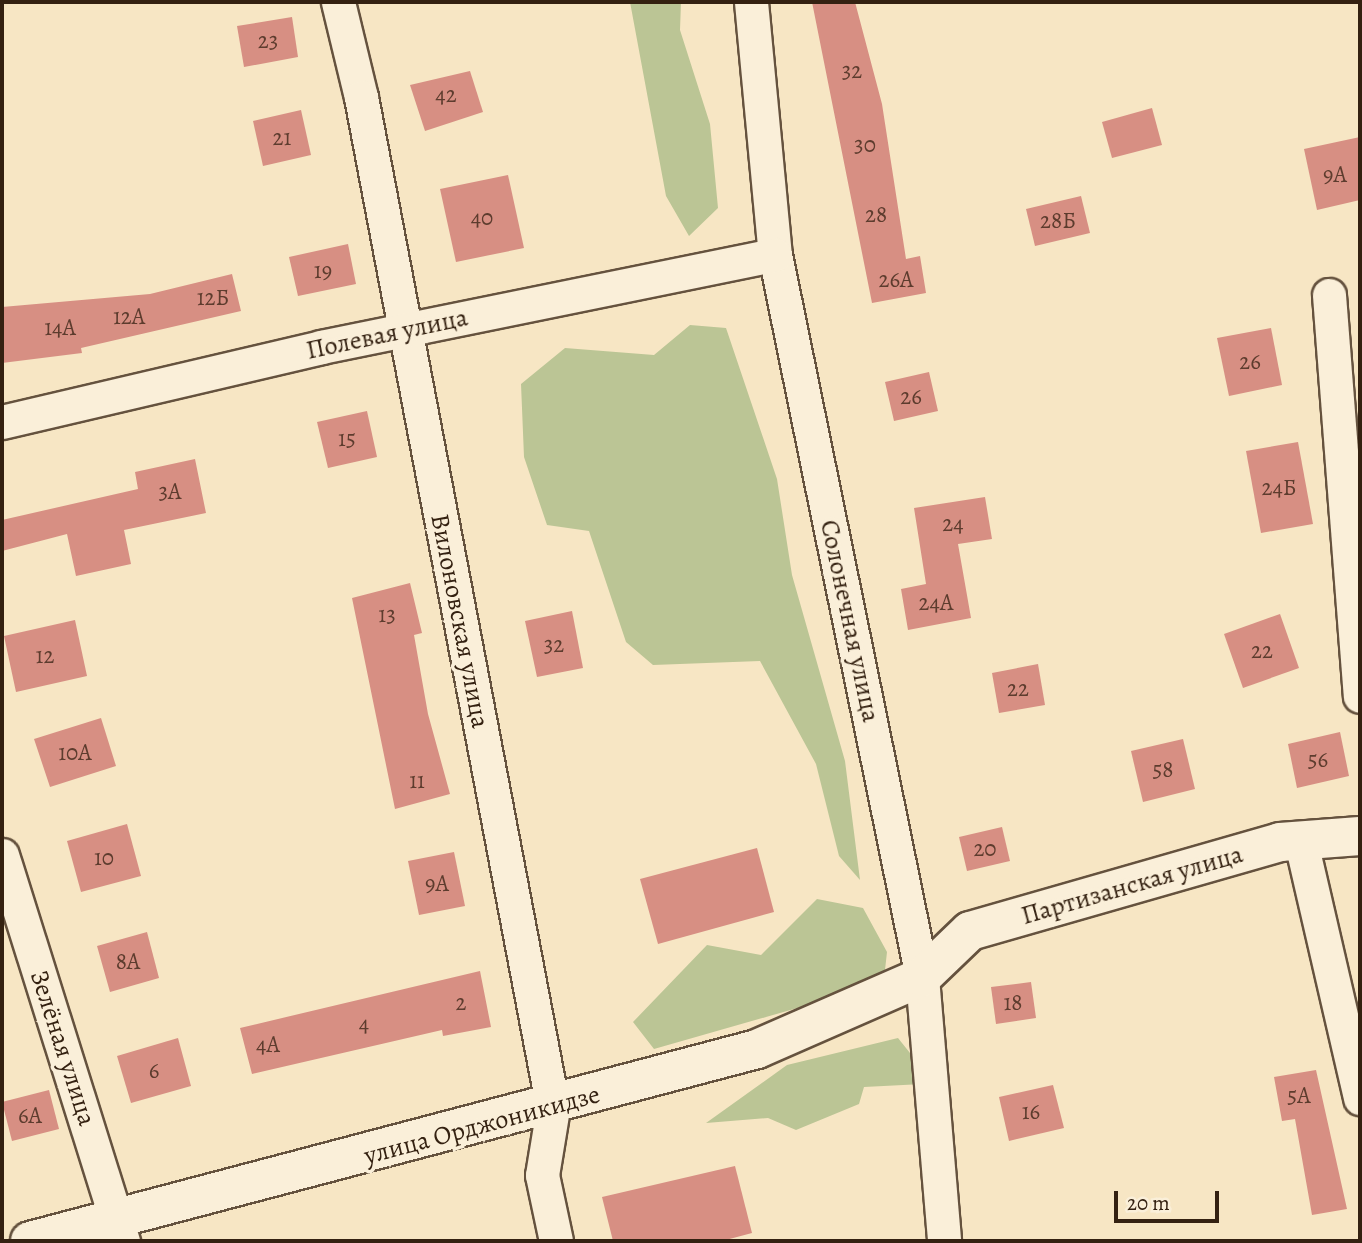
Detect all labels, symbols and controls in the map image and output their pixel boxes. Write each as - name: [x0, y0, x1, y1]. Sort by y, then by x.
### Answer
- house number: 23: [258, 27, 278, 55]
- house number: 32: [842, 57, 862, 85]
- house number: 42: [435, 81, 457, 109]
- house number: 21: [273, 124, 291, 152]
- house number: 30: [854, 131, 876, 159]
- house number: 9А: [1323, 161, 1347, 189]
- house number: 28: [865, 201, 887, 229]
- house number: 40: [471, 204, 493, 232]
- house number: 28Б: [1040, 207, 1076, 235]
- house number: 19: [314, 257, 332, 285]
- house number: 26А: [879, 266, 913, 294]
- house number: 12Б: [197, 284, 229, 312]
- street label: Полевая улица: [303, 302, 471, 366]
- house number: 12А: [113, 303, 145, 331]
- house number: 14А: [44, 314, 76, 342]
- house number: 26: [1239, 348, 1261, 376]
- house number: 26: [900, 383, 922, 411]
- house number: 15: [338, 425, 356, 453]
- house number: 24Б: [1261, 474, 1297, 502]
- house number: 3А: [159, 478, 181, 506]
- house number: 24: [942, 510, 964, 538]
- street label: Вилоновская улица: [424, 511, 496, 731]
- street label: Солонечная улица: [813, 517, 887, 725]
- house number: 24А: [919, 589, 953, 617]
- house number: 13: [378, 601, 396, 629]
- house number: 32: [544, 631, 564, 659]
- house number: 22: [1251, 637, 1273, 665]
- house number: 12: [36, 642, 54, 670]
- house number: 22: [1007, 675, 1029, 703]
- house number: 10А: [58, 739, 92, 767]
- house number: 56: [1308, 746, 1328, 774]
- house number: 58: [1152, 756, 1174, 784]
- house number: 11: [409, 767, 425, 795]
- house number: 20: [973, 835, 997, 863]
- street label: Партизанская улица: [1018, 838, 1246, 932]
- house number: 10: [94, 844, 114, 872]
- house number: 9А: [425, 870, 449, 898]
- house number: 8А: [116, 948, 140, 976]
- street label: Зелёная улица: [23, 966, 103, 1130]
- house number: 2: [456, 989, 466, 1017]
- house number: 18: [1003, 989, 1023, 1017]
- house number: 4: [359, 1010, 369, 1038]
- house number: 4А: [256, 1031, 280, 1059]
- house number: 6: [149, 1057, 159, 1085]
- street label: улица Орджоникидзе: [361, 1078, 603, 1172]
- house number: 5А: [1287, 1082, 1311, 1110]
- house number: 16: [1022, 1098, 1040, 1126]
- house number: 6А: [18, 1102, 42, 1130]
- scale bar: [1117, 1176, 1222, 1220]
- text: 20 m: [1127, 1189, 1170, 1217]

